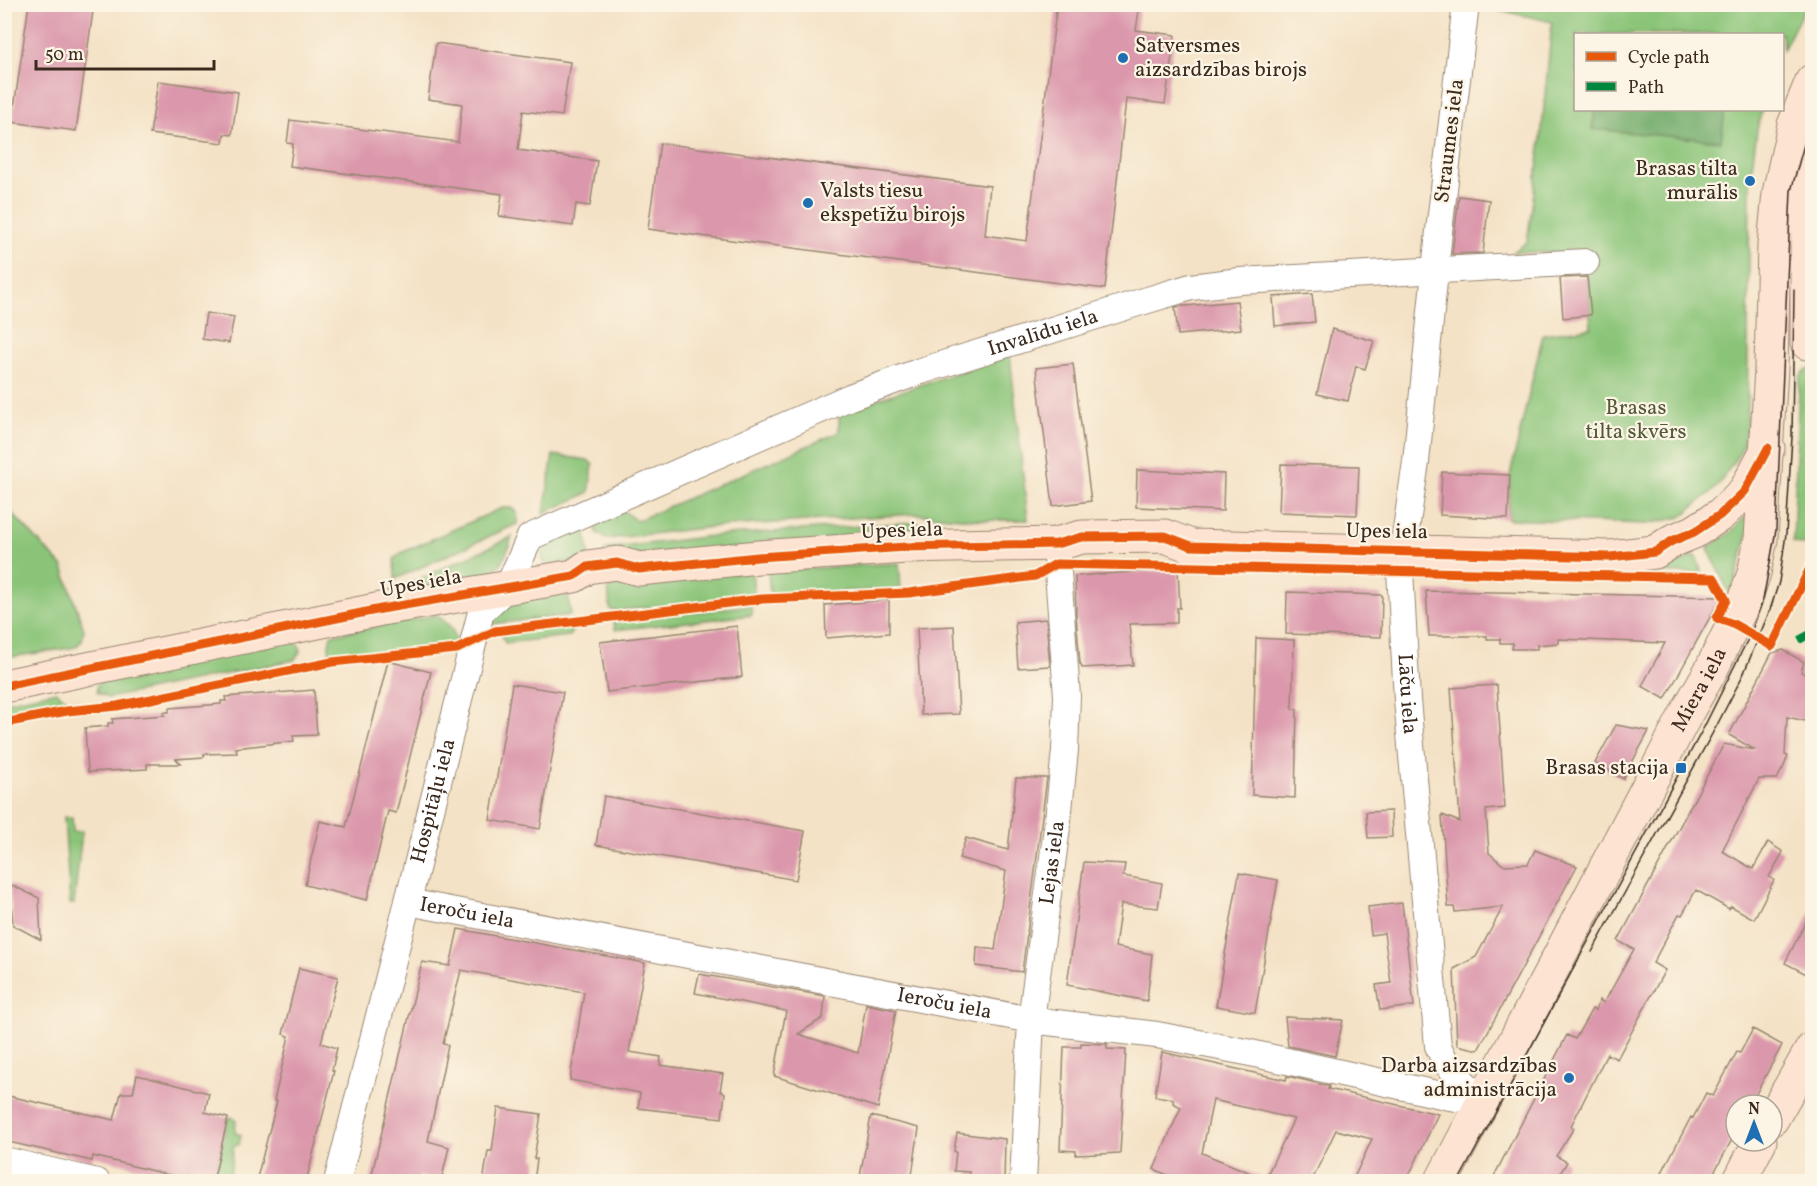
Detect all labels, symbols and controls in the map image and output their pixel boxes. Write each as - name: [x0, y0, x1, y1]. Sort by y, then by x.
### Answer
- place label: Satversmes aizsardzības birojs: [1135, 32, 1307, 85]
- scale bar: [36, 33, 214, 71]
- legend: [1574, 33, 1784, 111]
- text: 50 m: [45, 43, 84, 68]
- text: Cycle path: [1628, 46, 1710, 71]
- marker: Satversmes aizsardzības birojs: [1116, 51, 1130, 65]
- text: Path: [1628, 76, 1664, 101]
- street label: Straumes iela: [1428, 77, 1472, 205]
- place label: Brasas tilta murālis: [1635, 155, 1738, 208]
- marker: Brasas tilta murālis: [1743, 174, 1757, 188]
- place label: Valsts tiesu ekspetīžu birojs: [820, 177, 965, 230]
- marker: Valsts tiesu ekspetīžu birojs: [801, 196, 815, 210]
- street label: Invalīdu iela: [984, 302, 1102, 364]
- park label: Brasas tilta skvērs: [1585, 394, 1687, 447]
- street label: Upes iela: [860, 515, 944, 547]
- street label: Upes iela: [1346, 517, 1428, 547]
- street label: Upes iela: [378, 563, 464, 605]
- street label: Miera iela: [1665, 643, 1734, 737]
- street label: Lāču iela: [1390, 653, 1425, 735]
- street label: Hospitāļu iela: [404, 736, 463, 866]
- place label: Brasas stacija: [1545, 754, 1669, 783]
- marker: Brasas stacija: [1674, 761, 1688, 775]
- street label: Lejas iela: [1032, 819, 1072, 906]
- street label: Ieroču iela: [417, 890, 517, 936]
- street label: Ieroču iela: [895, 980, 994, 1027]
- place label: Darba aizsardzības administrācija: [1381, 1052, 1557, 1105]
- marker: Darba aizsardzības administrācija: [1562, 1071, 1576, 1085]
- north arrow: [1724, 1093, 1784, 1153]
- text: N: [1748, 1099, 1760, 1121]

